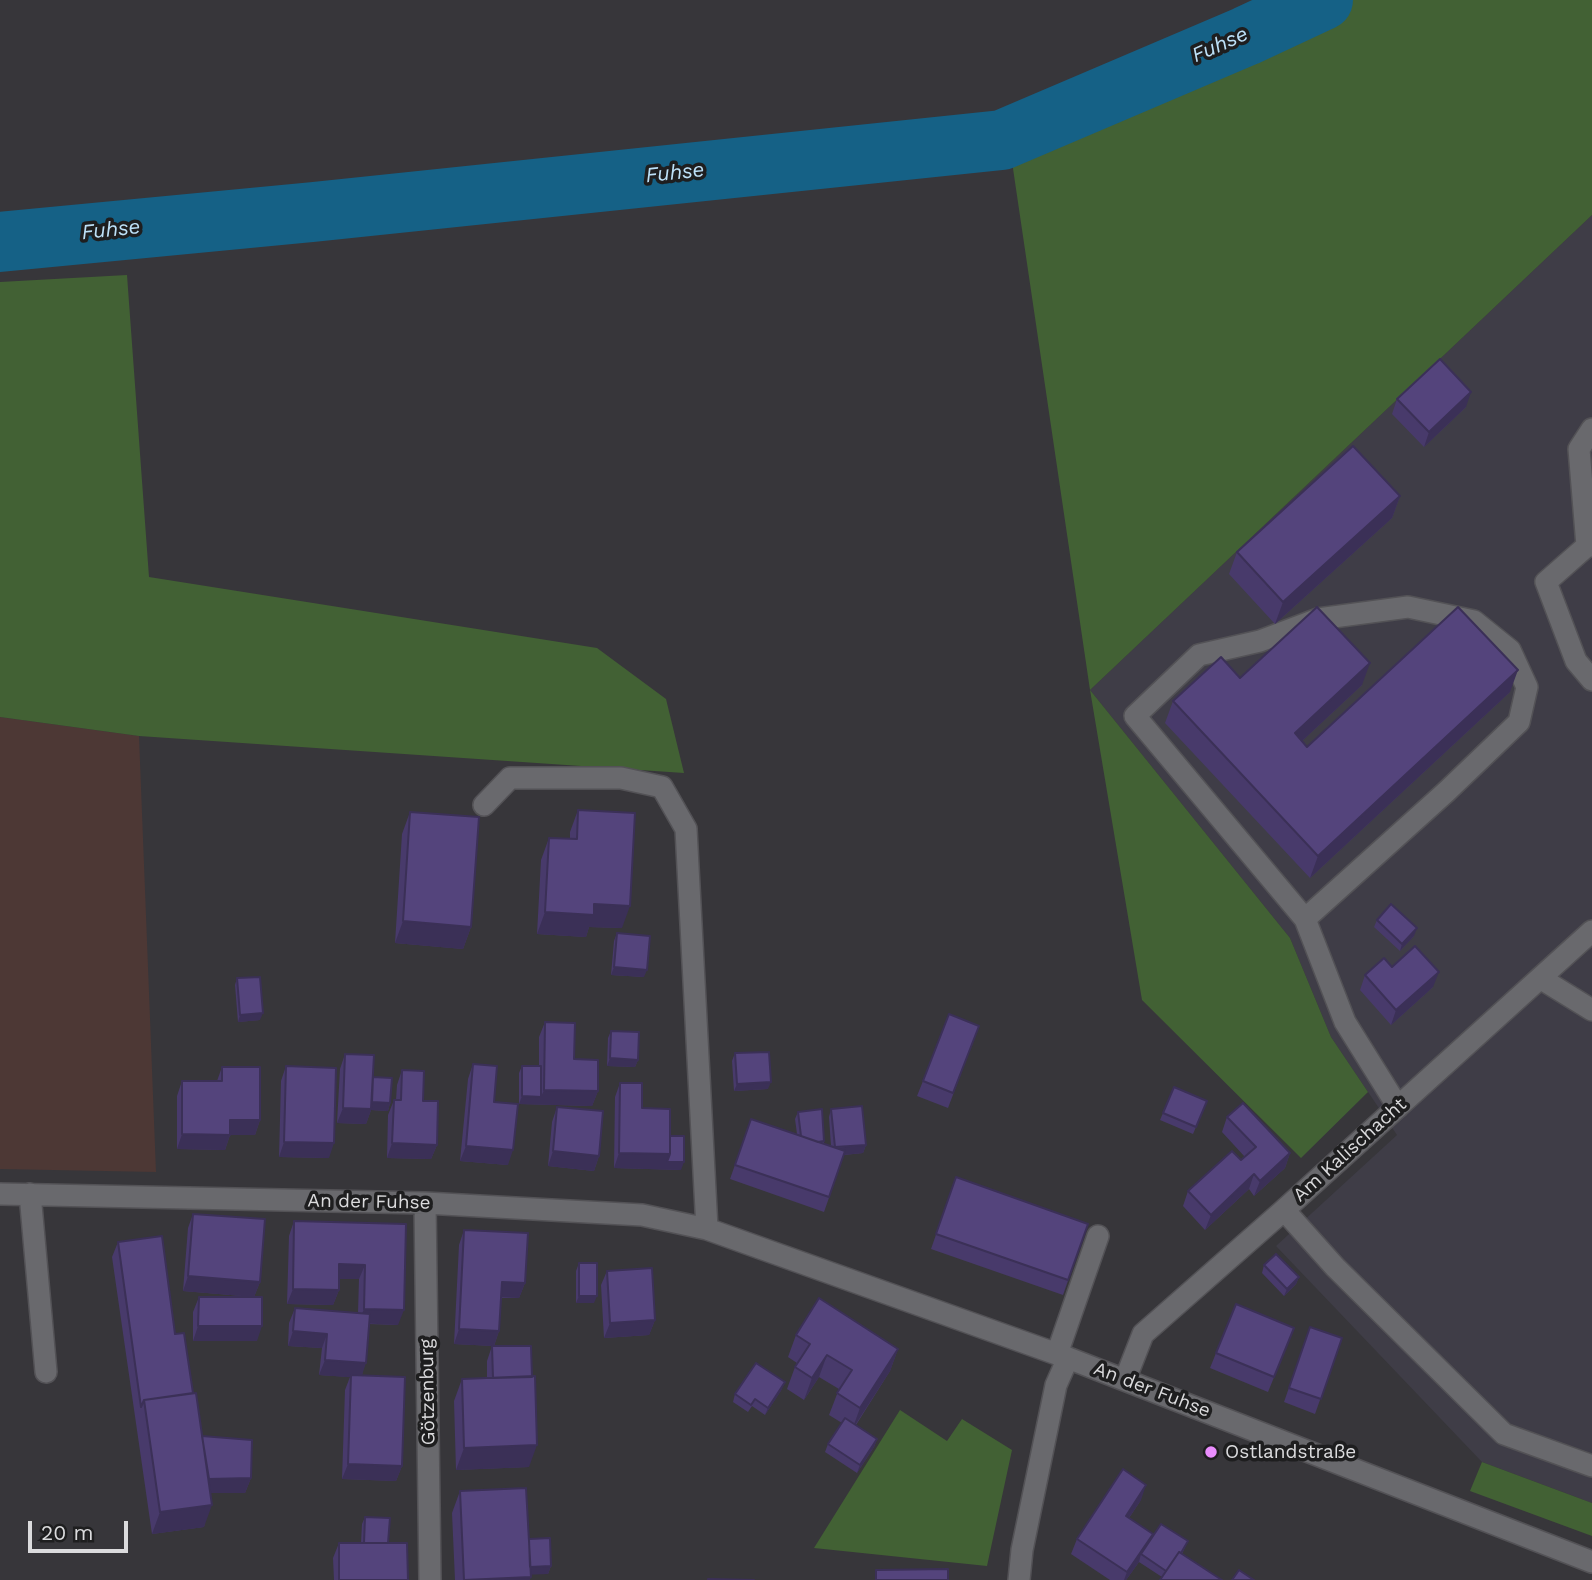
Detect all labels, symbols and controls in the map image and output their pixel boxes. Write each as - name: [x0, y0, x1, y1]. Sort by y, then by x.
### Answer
- water label: Fuhse: [1188, 21, 1252, 69]
- water label: Fuhse: [644, 157, 706, 189]
- water label: Fuhse: [80, 214, 142, 246]
- street label: Am Kalischacht: [1289, 1093, 1411, 1207]
- street label: An der Fuhse: [307, 1190, 431, 1214]
- street label: Götzenburg: [416, 1338, 440, 1446]
- street label: An der Fuhse: [1090, 1357, 1214, 1423]
- place label: Ostlandstraße: [1225, 1441, 1356, 1463]
- marker: Ostlandstraße: [1203, 1444, 1219, 1460]
- scale bar: [32, 1506, 131, 1550]
- text: 20 m: [41, 1520, 93, 1545]

